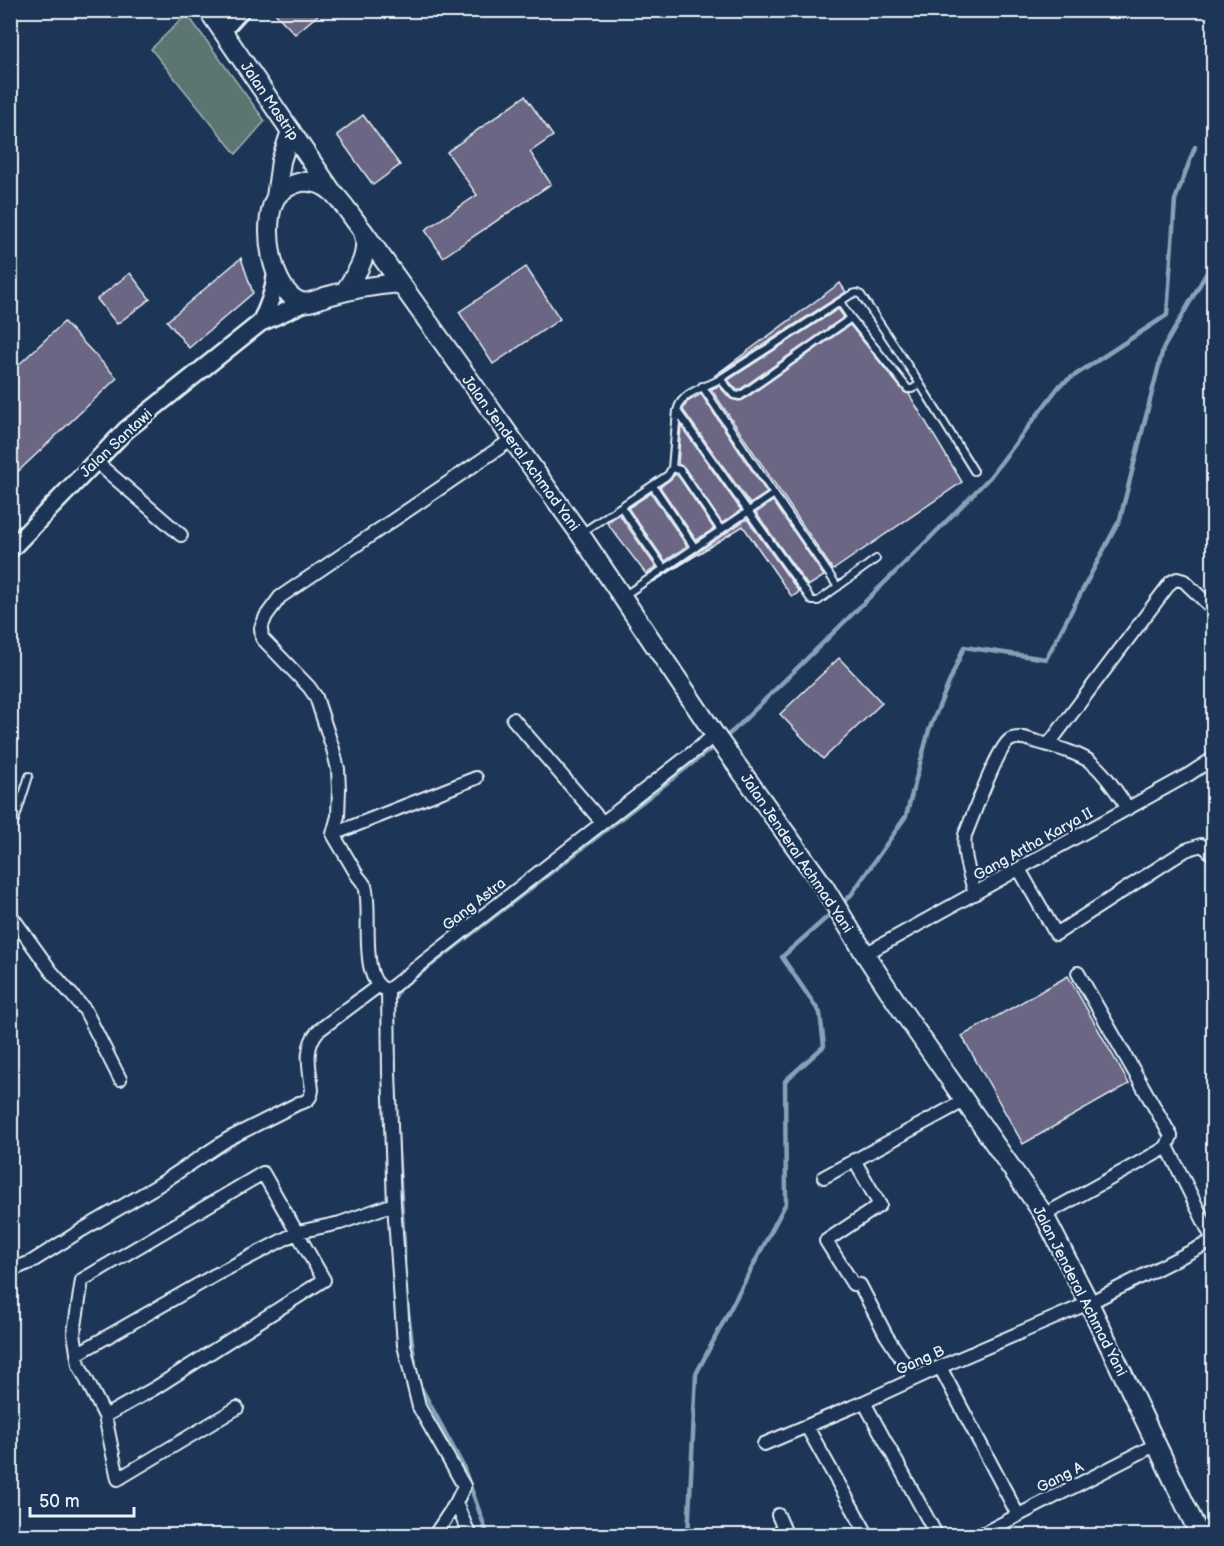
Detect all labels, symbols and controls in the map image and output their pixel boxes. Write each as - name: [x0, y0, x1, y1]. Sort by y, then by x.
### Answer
- street label: Jalan Mastrip: [236, 58, 303, 145]
- street label: Jalan Jenderal Achmad Yani: [458, 371, 584, 535]
- street label: Jalan Santawi: [76, 405, 157, 482]
- street label: Jalan Jenderal Achmad Yani: [736, 770, 857, 937]
- street label: Gang Artha Karya II: [970, 804, 1097, 885]
- street label: Gang Astra: [439, 874, 510, 935]
- street label: Jalan Jenderal Achmad Yani: [1028, 1203, 1131, 1380]
- street label: Gang B: [893, 1341, 947, 1380]
- street label: Gang A: [1034, 1457, 1088, 1497]
- scale bar: [30, 1480, 134, 1518]
- text: 50 m: [39, 1491, 80, 1512]

